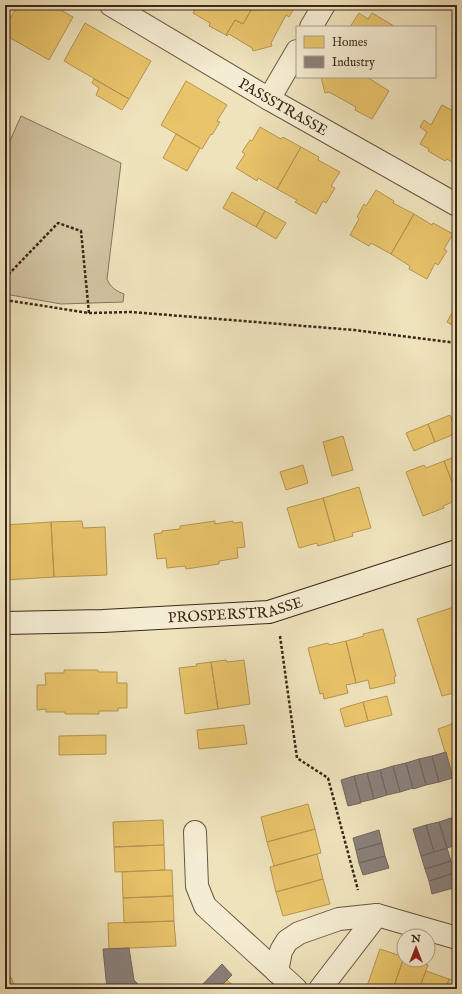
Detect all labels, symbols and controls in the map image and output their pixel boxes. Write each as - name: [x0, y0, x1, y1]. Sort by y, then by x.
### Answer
- legend: [296, 26, 436, 78]
- text: Homes: [332, 35, 368, 50]
- text: Industry: [332, 55, 375, 70]
- street label: PASSSTRASSE: [235, 74, 331, 140]
- street label: PROSPERSTRASSE: [167, 593, 305, 627]
- north arrow: [396, 928, 436, 968]
- text: N: [410, 932, 421, 946]

